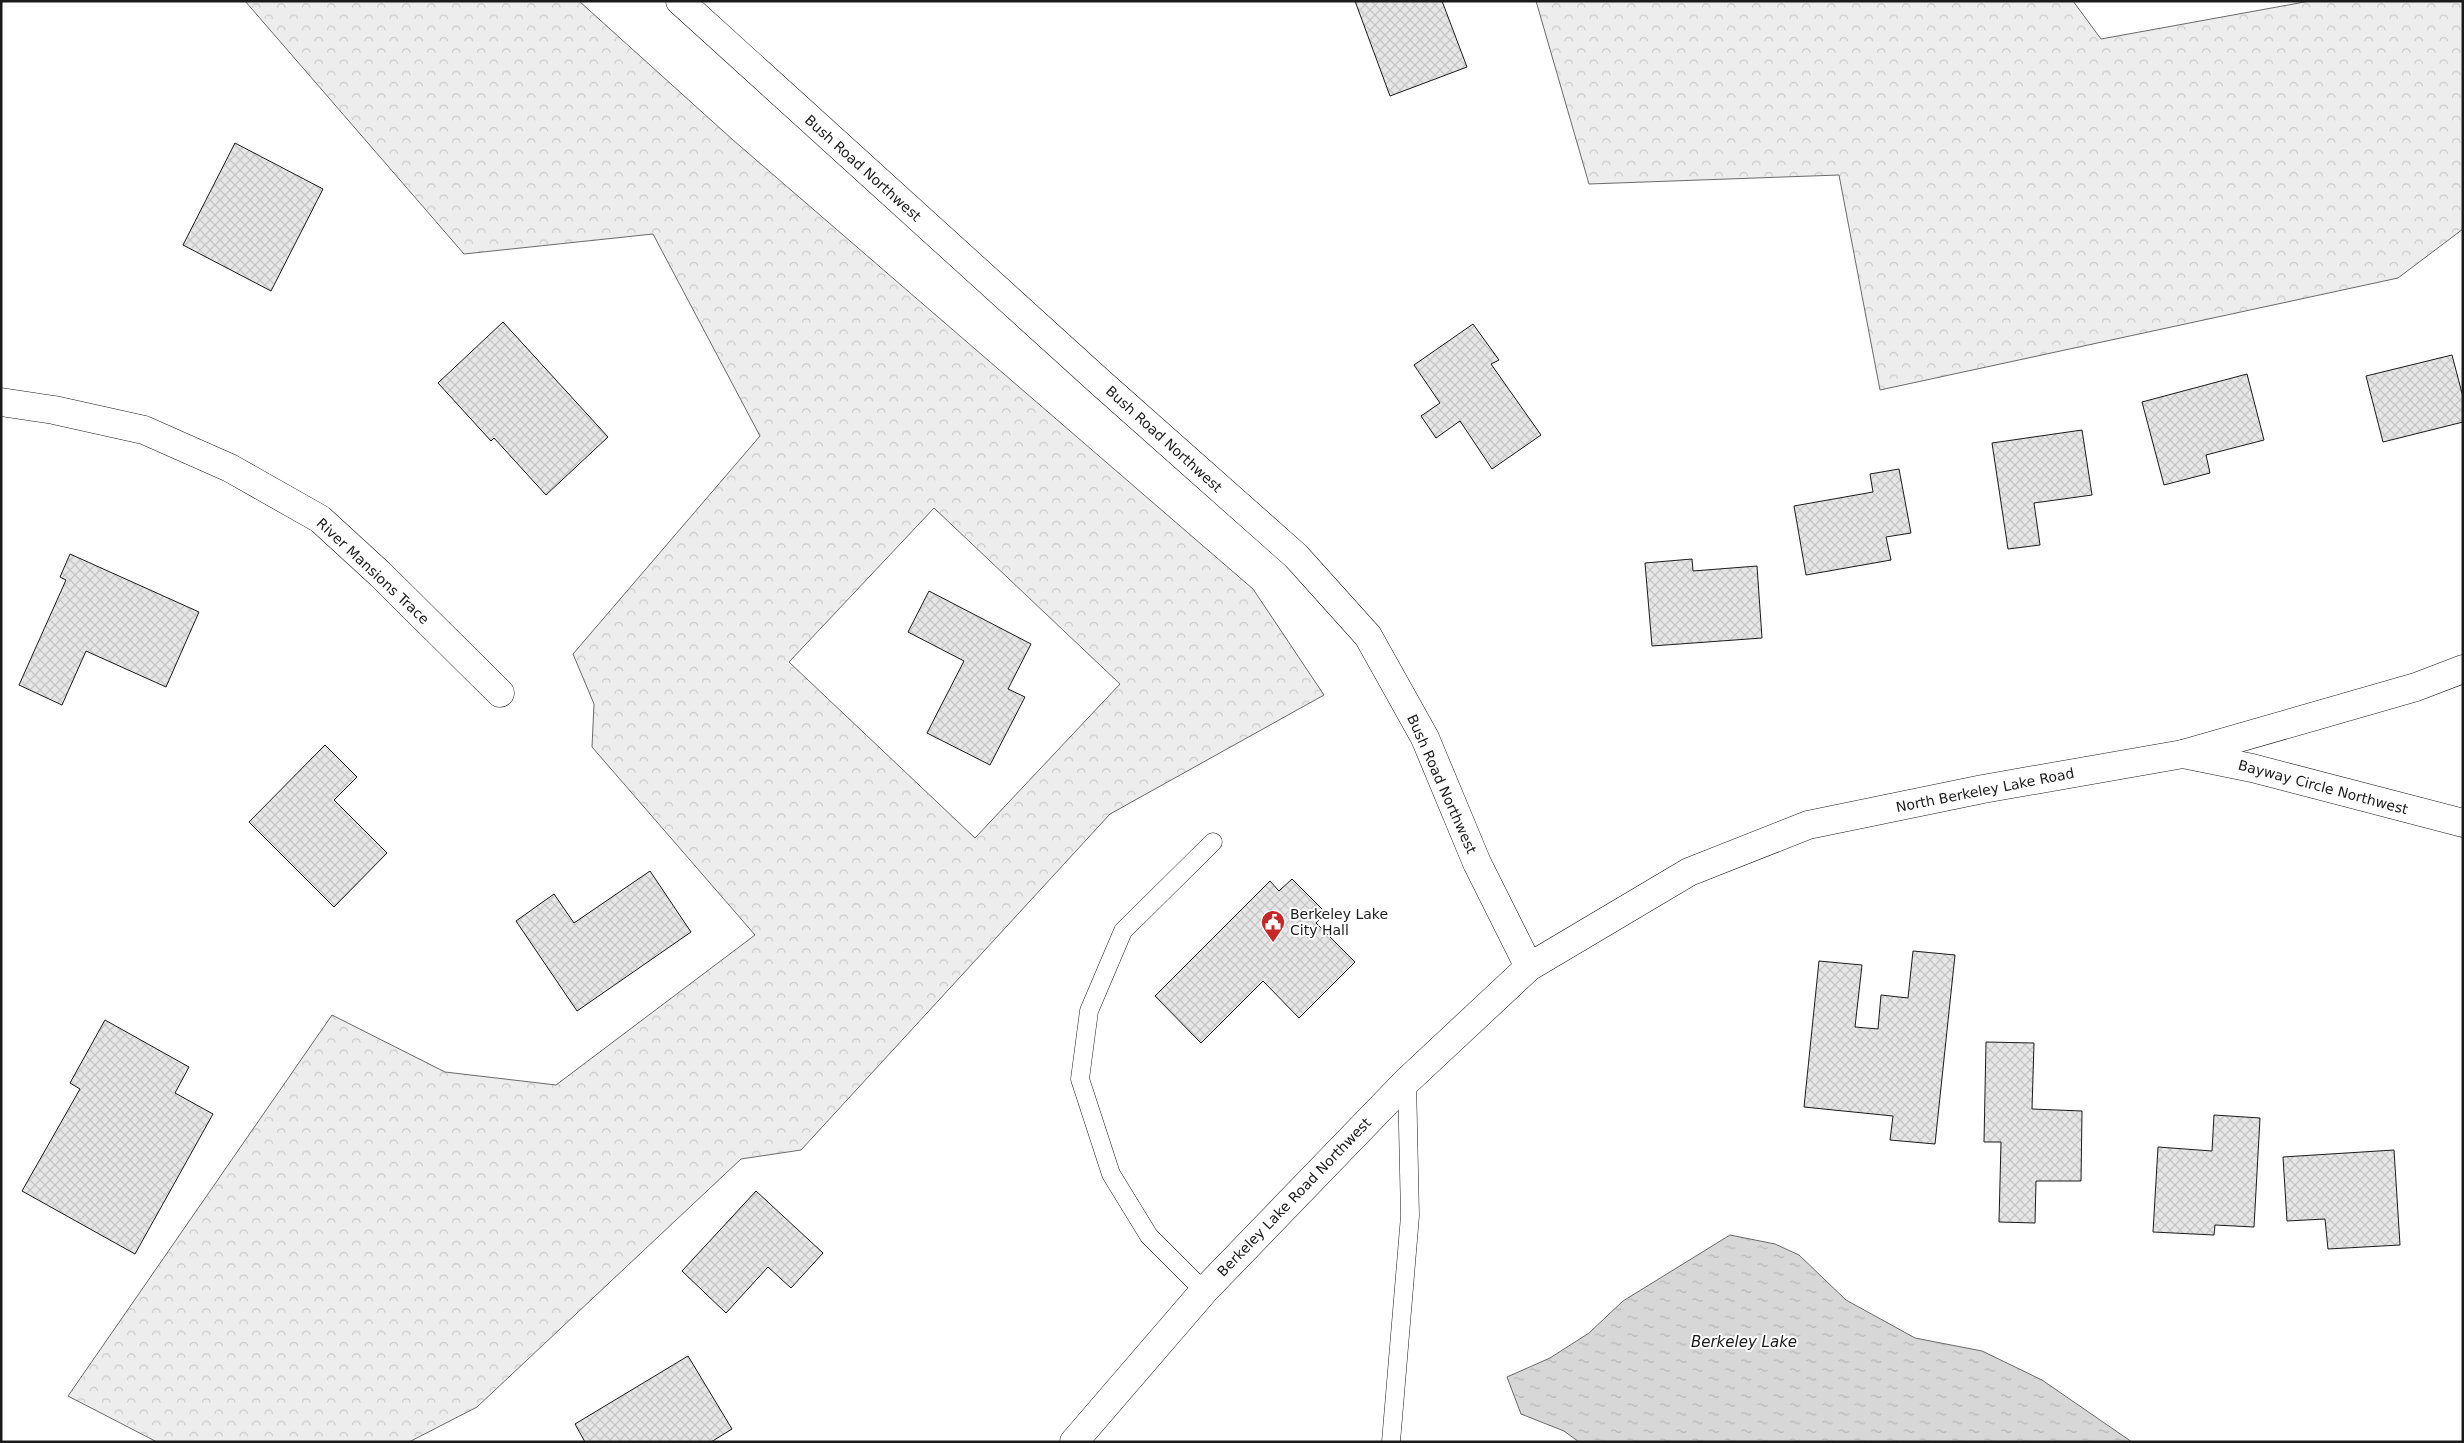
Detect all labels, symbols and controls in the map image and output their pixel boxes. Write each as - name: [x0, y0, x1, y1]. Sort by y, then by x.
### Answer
- street label: Bush Road Northwest: [802, 112, 925, 225]
- street label: Bush Road Northwest: [1103, 383, 1226, 496]
- street label: River Mansions Trace: [314, 515, 432, 627]
- street label: Bush Road Northwest: [1404, 712, 1480, 857]
- street label: Bayway Circle Northwest: [2236, 757, 2410, 818]
- street label: North Berkeley Lake Road: [1895, 765, 2075, 815]
- place label: Berkeley Lake City Hall: [1290, 906, 1388, 938]
- public building icon: Berkeley Lake City Hall: [1260, 909, 1286, 943]
- street label: Berkeley Lake Road Northwest: [1214, 1114, 1374, 1280]
- water label: Berkeley Lake: [1691, 1333, 1797, 1351]

